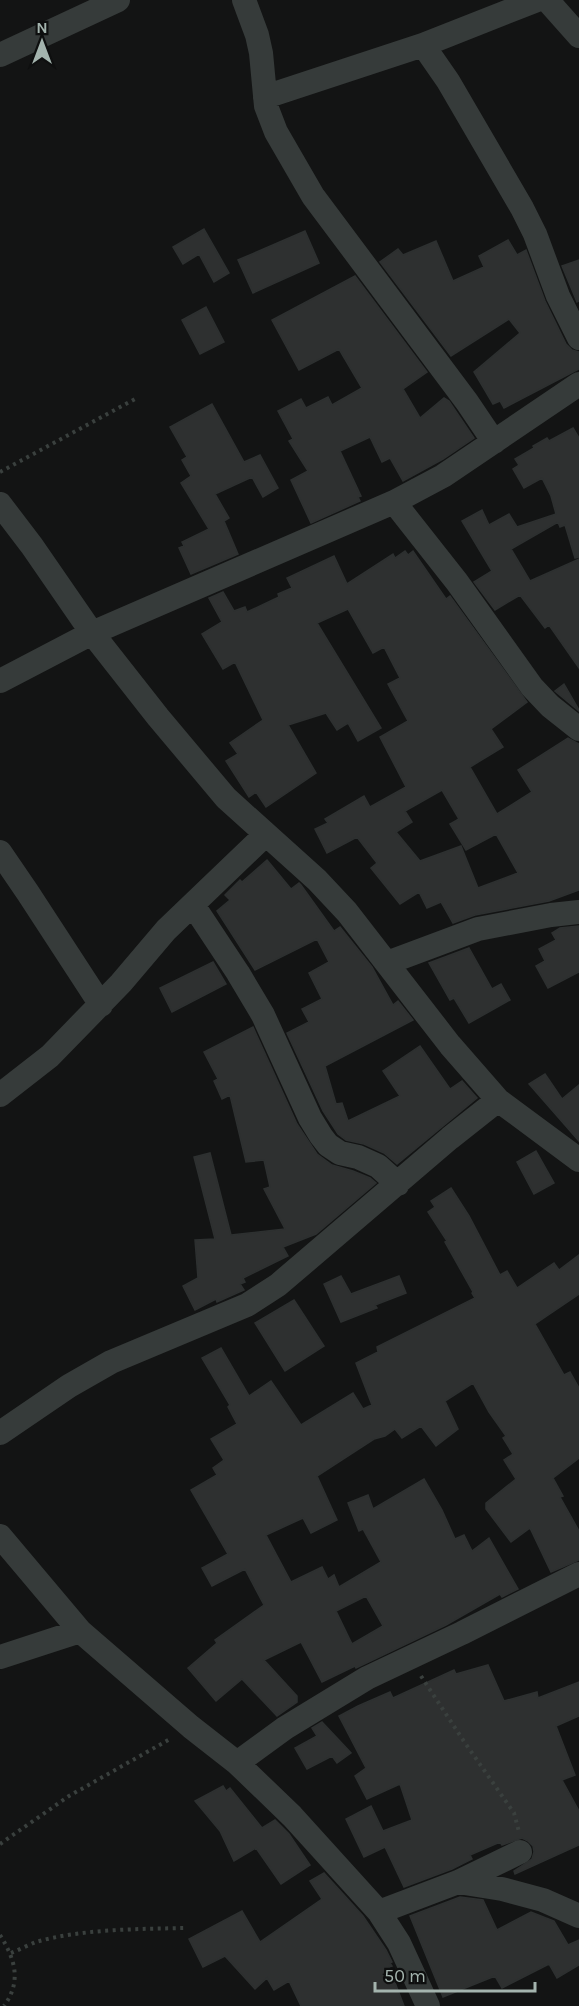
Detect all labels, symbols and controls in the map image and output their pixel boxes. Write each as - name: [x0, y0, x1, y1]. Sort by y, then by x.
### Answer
- north arrow: [12, 12, 72, 72]
- text: N: [36, 18, 48, 37]
- scale bar: [375, 1955, 536, 1993]
- text: 50 m: [384, 1965, 426, 1987]

